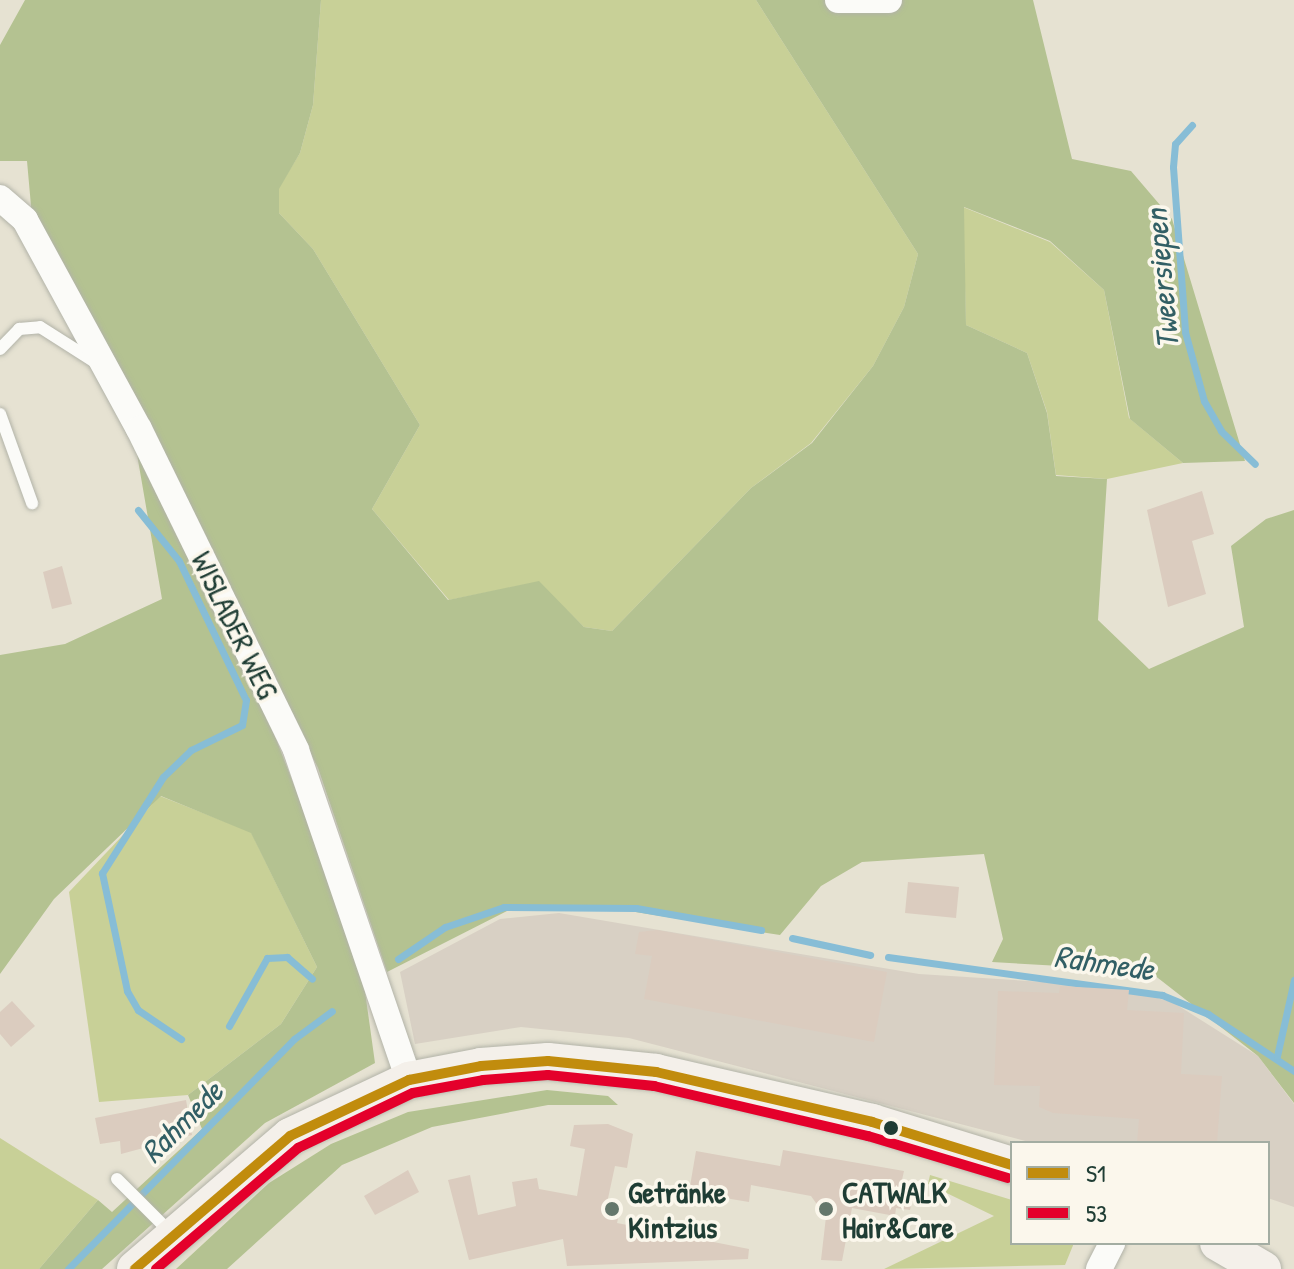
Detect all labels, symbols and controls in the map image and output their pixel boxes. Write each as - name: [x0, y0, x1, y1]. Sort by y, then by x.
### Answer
- water label: Tweersiepen: [1137, 207, 1187, 351]
- street label: WISLADER WEG: [184, 546, 286, 704]
- water label: Rahmede: [1052, 937, 1156, 989]
- water label: Rahmede: [133, 1073, 231, 1171]
- unlabelled marker: [883, 1120, 899, 1136]
- legend: [1010, 1141, 1270, 1245]
- text: S1: [1086, 1157, 1106, 1189]
- place label: Getränke Kintzius: [628, 1174, 726, 1244]
- place label: CATWALK Hair&Care: [842, 1174, 954, 1244]
- text: 53: [1086, 1197, 1107, 1229]
- marker: Getränke Kintzius: [603, 1200, 621, 1218]
- marker: CATWALK Hair&Care: [817, 1200, 835, 1218]

